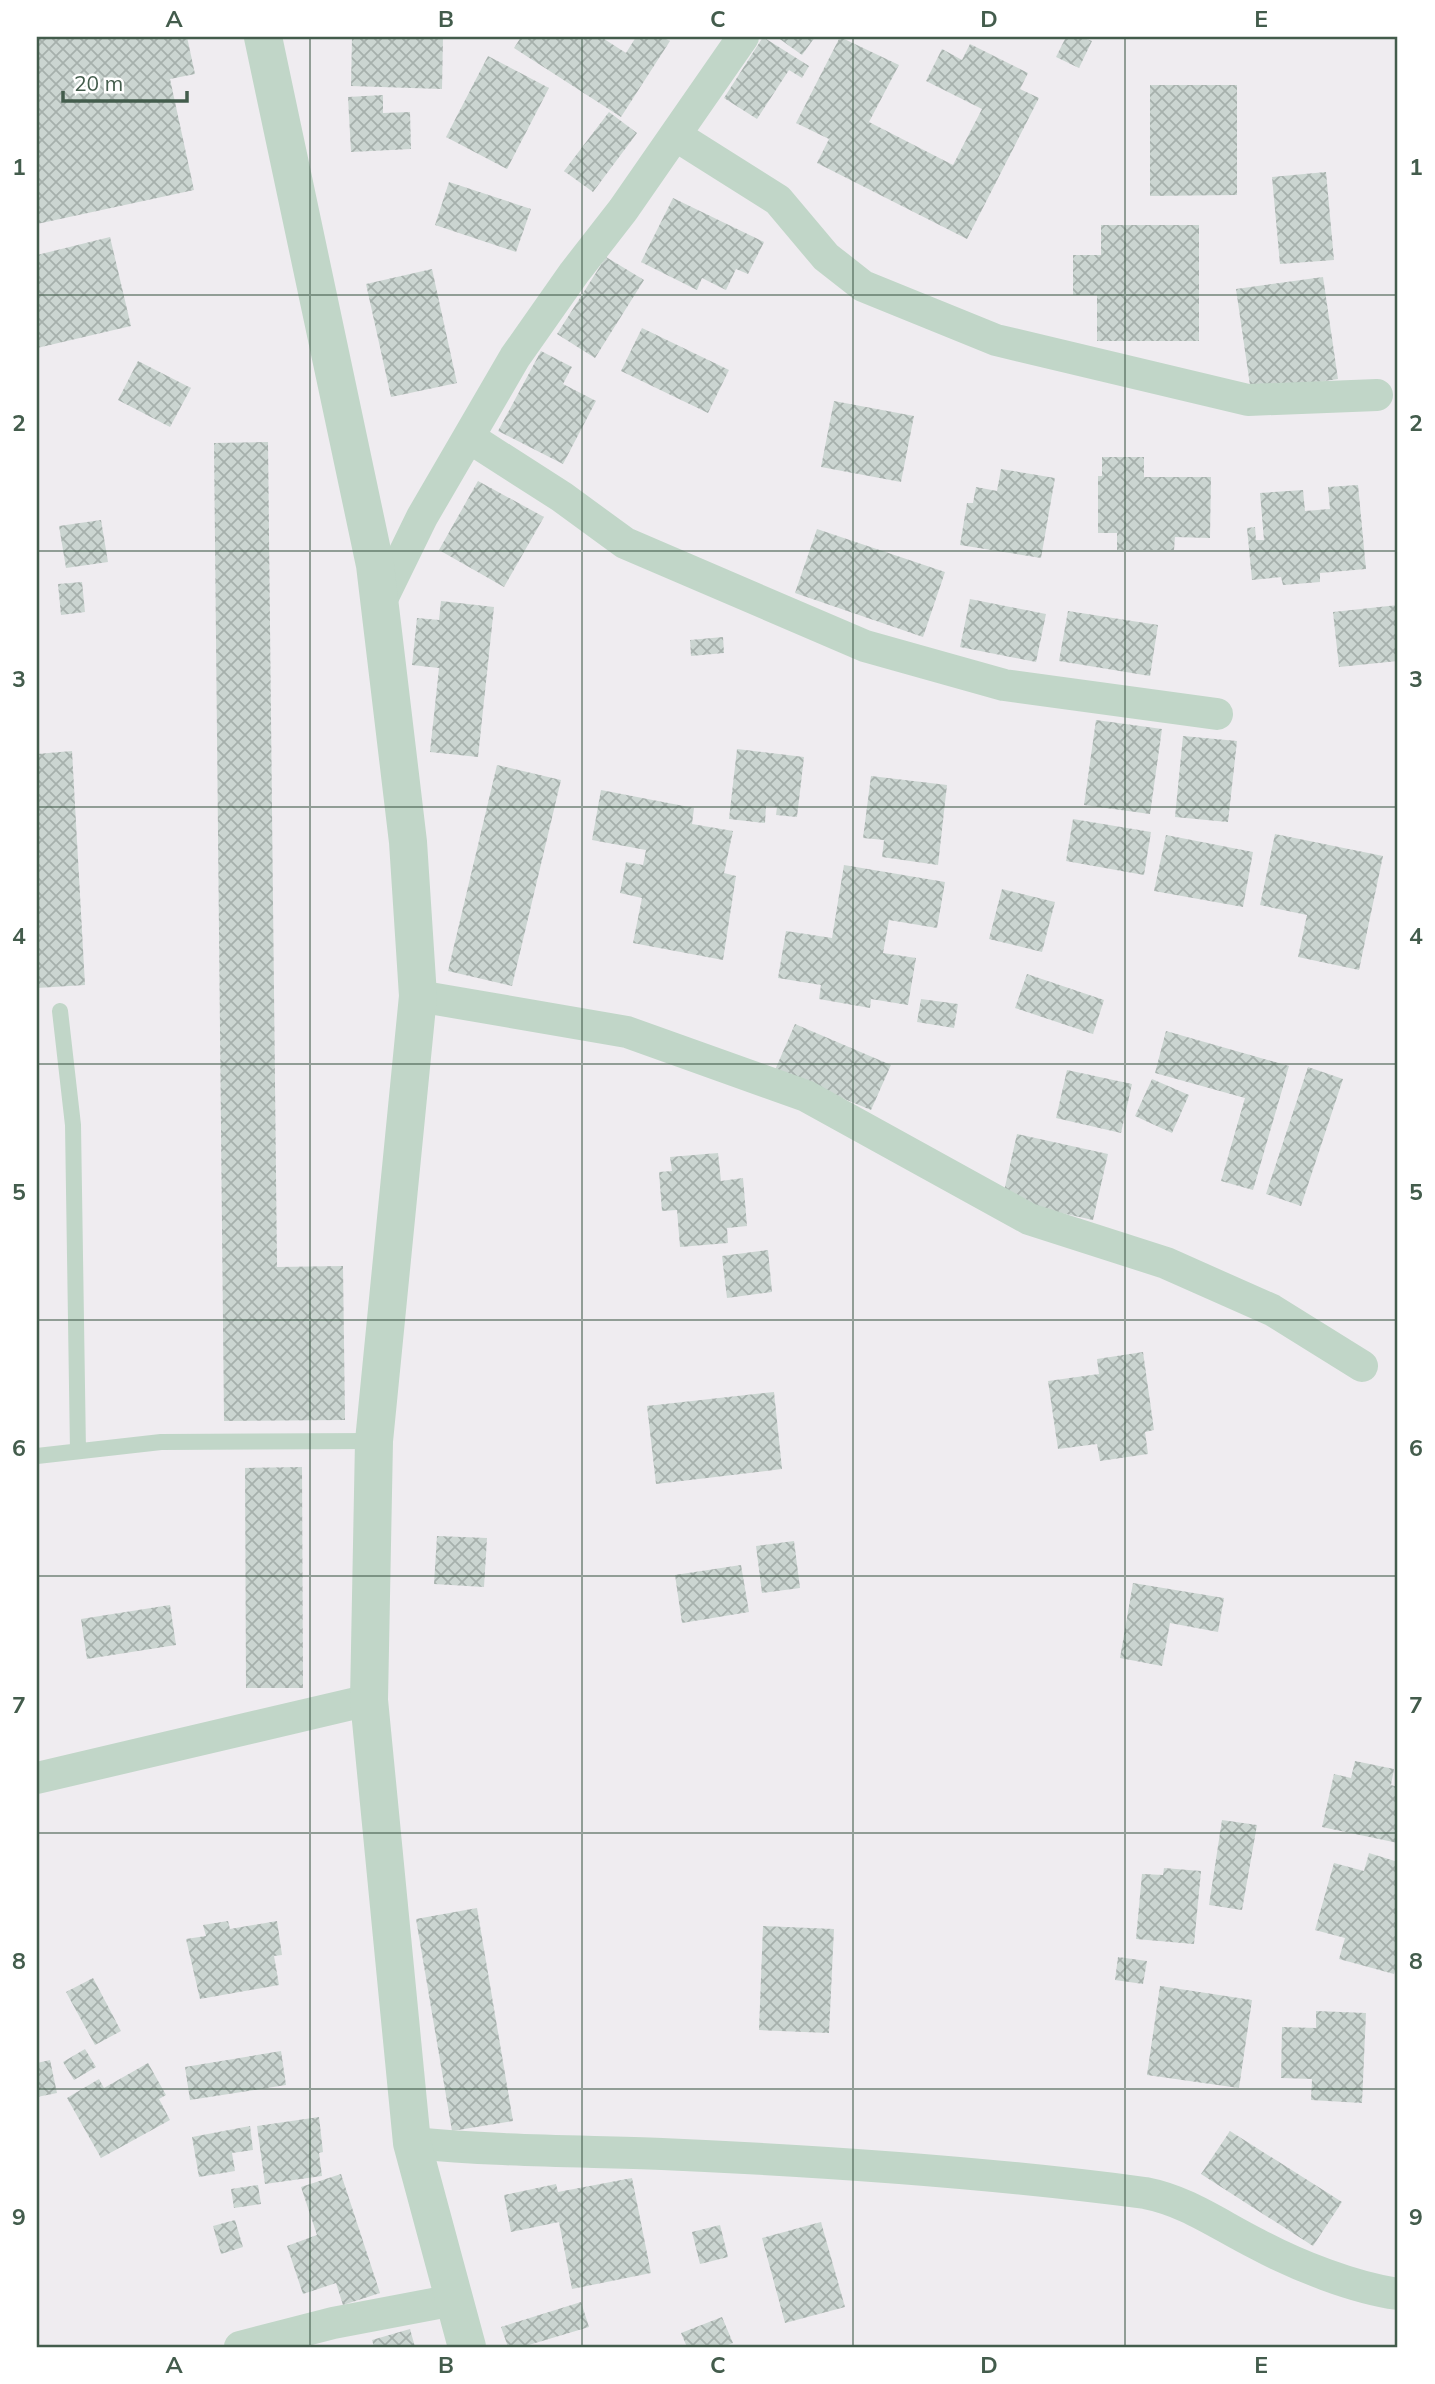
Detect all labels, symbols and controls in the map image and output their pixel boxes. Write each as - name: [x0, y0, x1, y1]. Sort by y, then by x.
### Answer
- text: A: [165, 4, 183, 33]
- text: B: [438, 4, 454, 33]
- text: C: [710, 4, 726, 33]
- text: D: [980, 4, 998, 33]
- text: E: [1254, 4, 1268, 33]
- scale bar: [63, 60, 187, 104]
- text: 20 m: [74, 70, 123, 96]
- text: 1: [12, 152, 26, 181]
- text: 1: [1409, 152, 1423, 181]
- text: 2: [12, 408, 26, 437]
- text: 2: [1409, 408, 1423, 437]
- text: 3: [12, 664, 26, 693]
- text: 3: [1409, 664, 1423, 693]
- text: 4: [12, 921, 26, 950]
- text: 4: [1409, 921, 1423, 950]
- text: 5: [12, 1177, 26, 1206]
- text: 5: [1409, 1177, 1423, 1206]
- text: 6: [12, 1433, 26, 1462]
- text: 6: [1409, 1433, 1423, 1462]
- text: 7: [12, 1690, 26, 1719]
- text: 7: [1409, 1690, 1423, 1719]
- text: 8: [12, 1946, 26, 1975]
- text: 8: [1409, 1946, 1423, 1975]
- text: 9: [12, 2202, 26, 2231]
- text: 9: [1409, 2202, 1423, 2231]
- text: A: [165, 2350, 183, 2379]
- text: B: [438, 2350, 454, 2379]
- text: C: [710, 2350, 726, 2379]
- text: D: [980, 2350, 998, 2379]
- text: E: [1254, 2350, 1268, 2379]

